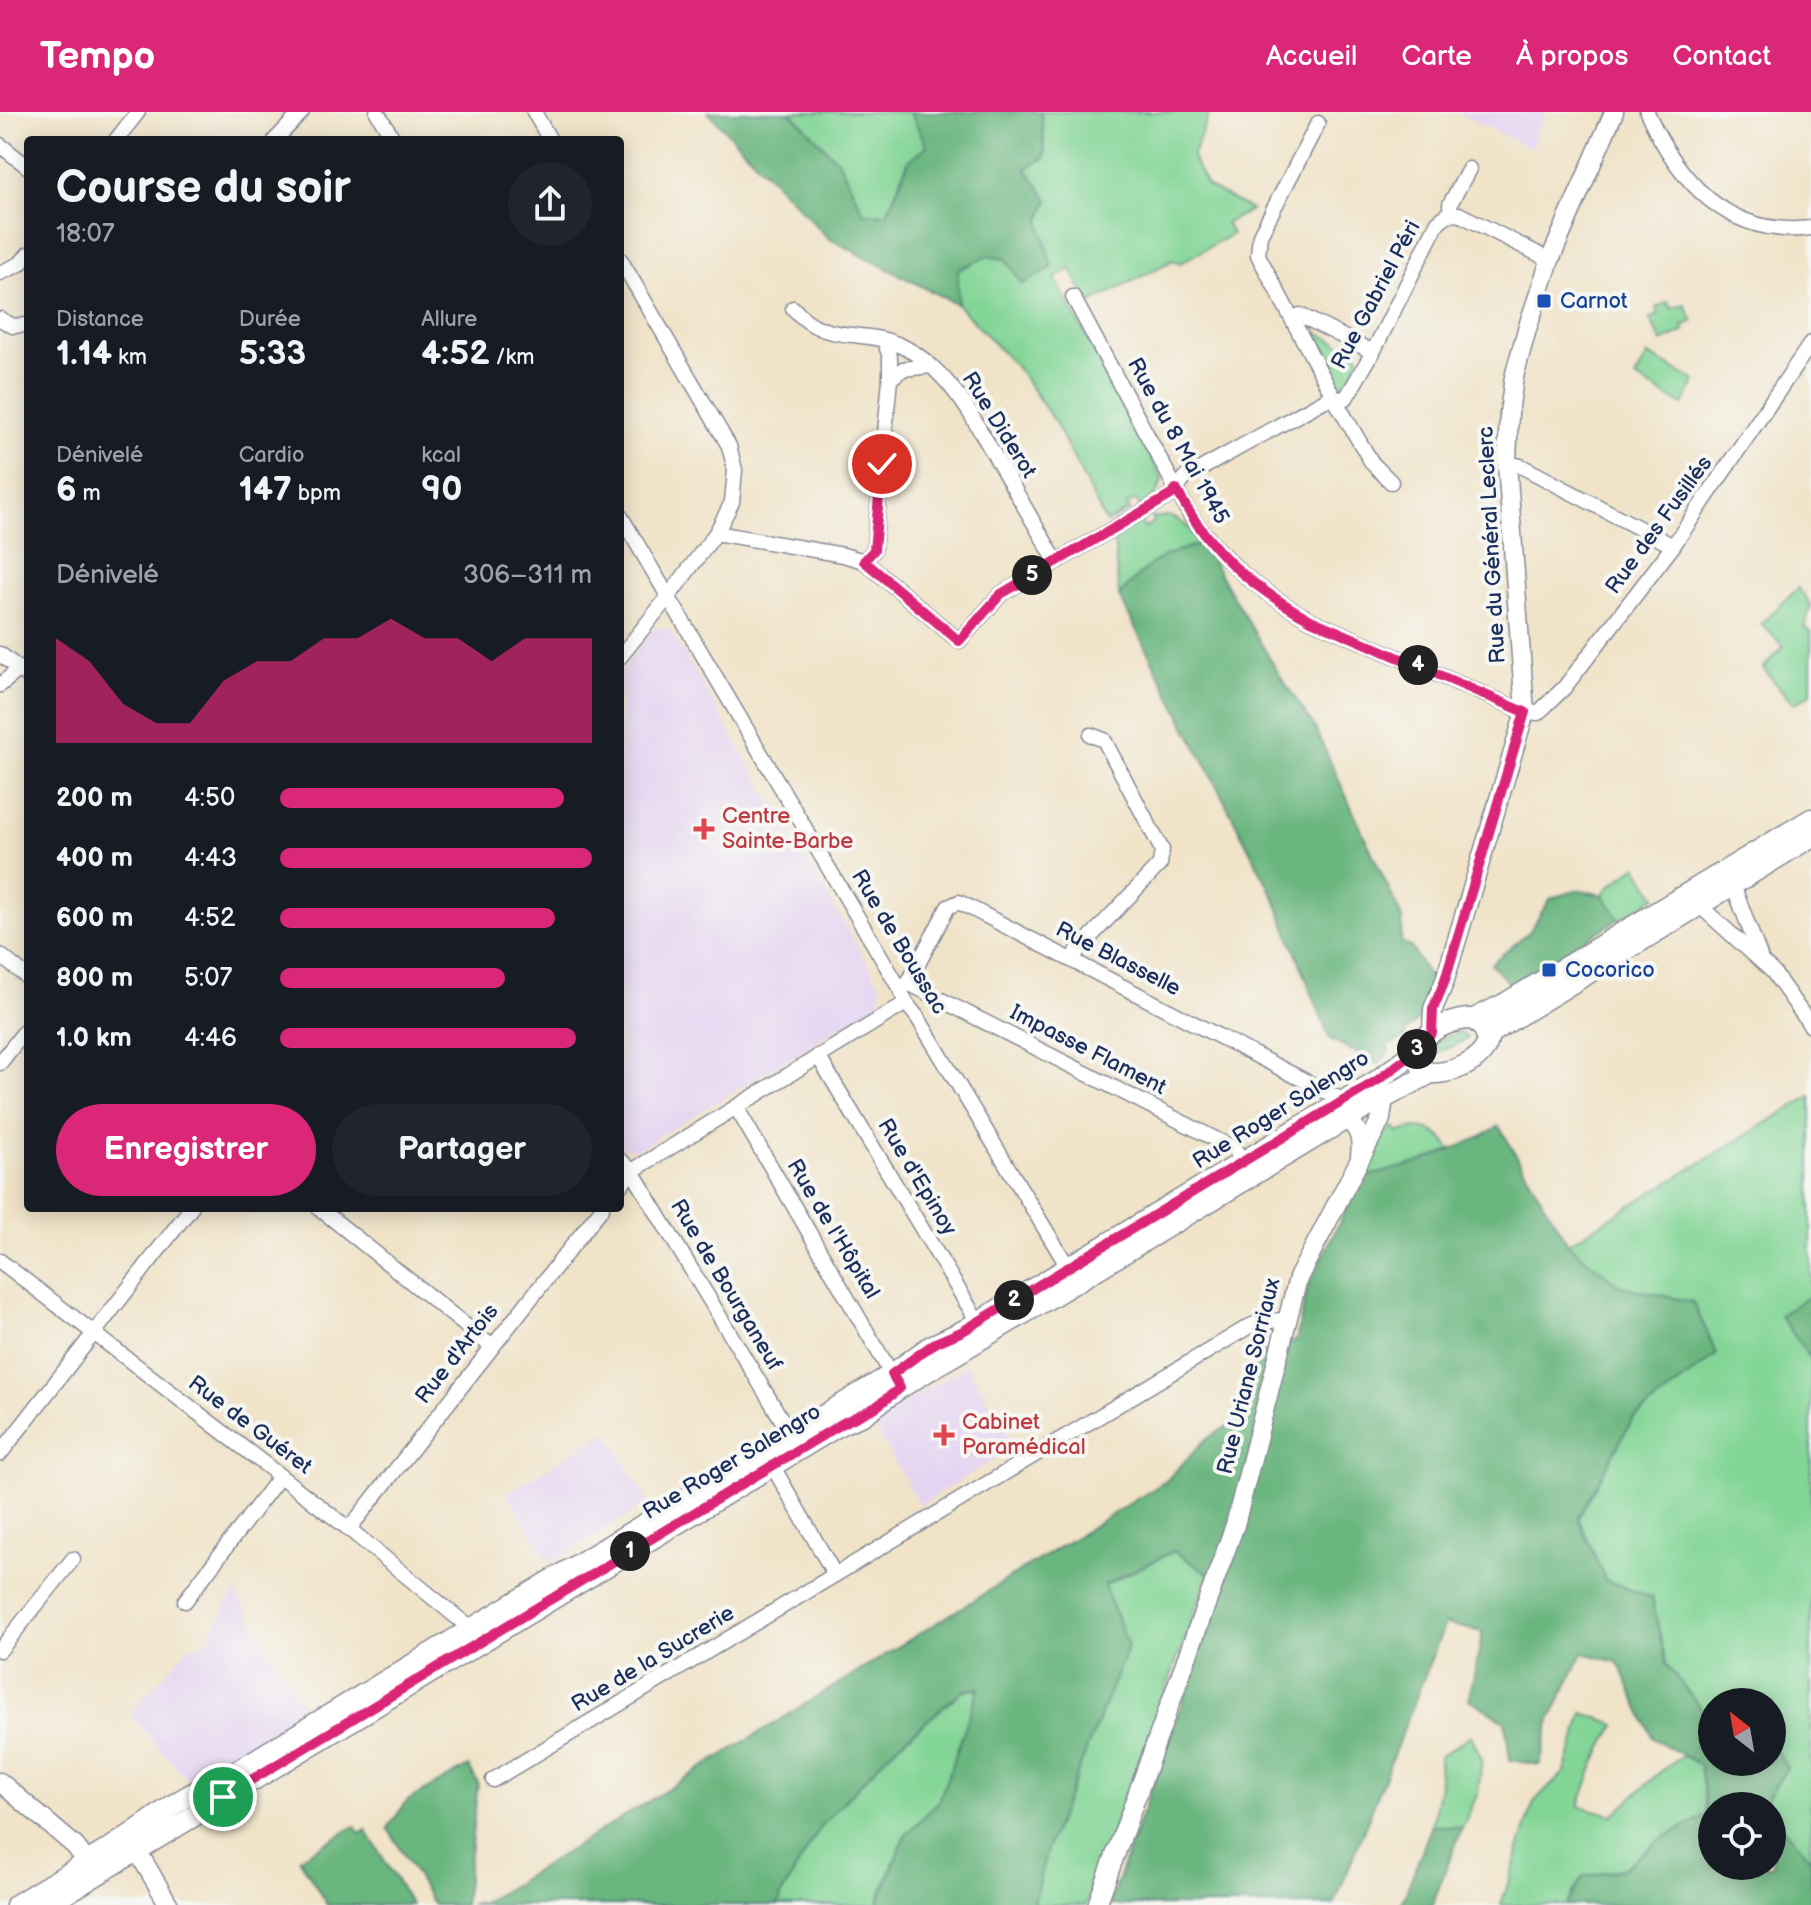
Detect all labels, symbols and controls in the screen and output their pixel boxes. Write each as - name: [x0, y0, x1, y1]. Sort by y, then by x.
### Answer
- text: Tempo: [40, 34, 155, 79]
- text: Accueil: [1266, 40, 1357, 73]
- text: Carte: [1401, 40, 1472, 73]
- text: À propos: [1516, 40, 1628, 73]
- text: Contact: [1672, 40, 1771, 73]
- text: Course du soir: [56, 162, 351, 215]
- button: share: [508, 162, 592, 246]
- street label: Rue Gabriel Péri: [1325, 216, 1427, 374]
- text: 18:07: [56, 219, 115, 250]
- place label: Carnot: [1560, 288, 1628, 315]
- marker: Carnot: [1535, 292, 1553, 310]
- text: Distance: [56, 306, 144, 333]
- text: Durée: [239, 306, 301, 333]
- text: Allure: [421, 306, 477, 333]
- text: 1.14: [56, 333, 112, 374]
- text: 5:33: [239, 333, 306, 374]
- text: 4:52: [421, 333, 490, 374]
- text: km: [112, 344, 147, 371]
- text: /km: [490, 344, 534, 371]
- street label: Rue du 8 Mai 1945: [1121, 353, 1235, 529]
- street label: Rue Diderot: [956, 367, 1042, 483]
- street label: Rue du Général Leclerc: [1472, 426, 1512, 664]
- pin: [848, 430, 916, 498]
- text: Dénivelé: [56, 442, 143, 469]
- text: Cardio: [239, 442, 305, 469]
- text: kcal: [421, 442, 461, 469]
- icon: check: [860, 442, 904, 486]
- street label: Rue des Fusillés: [1600, 451, 1718, 599]
- text: 6: [56, 469, 77, 510]
- text: 147: [239, 469, 292, 510]
- text: 90: [421, 469, 462, 510]
- text: m: [77, 480, 101, 507]
- text: bpm: [292, 480, 341, 507]
- pin: 5: [1012, 555, 1052, 595]
- text: Dénivelé: [56, 560, 159, 591]
- text: 306–311 m: [463, 560, 592, 591]
- text: 5: [1026, 561, 1038, 588]
- pin: 4: [1398, 645, 1438, 685]
- text: 4: [1412, 651, 1424, 678]
- text: 200 m: [56, 783, 133, 814]
- text: 4:50: [184, 783, 235, 814]
- place label: Centre Sainte-Barbe: [722, 803, 853, 855]
- marker: Centre Sainte-Barbe: [693, 818, 715, 840]
- text: 400 m: [56, 843, 133, 874]
- text: 4:43: [184, 843, 237, 874]
- street label: Rue de Boussac: [845, 865, 953, 1019]
- text: 600 m: [56, 903, 133, 934]
- text: 4:52: [184, 903, 235, 934]
- street label: Rue Blasselle: [1051, 916, 1185, 1002]
- place label: Cocorico: [1565, 957, 1655, 984]
- marker: Cocorico: [1540, 961, 1558, 979]
- text: 800 m: [56, 963, 133, 994]
- text: 5:07: [184, 963, 232, 994]
- street label: Impasse Flament: [1005, 999, 1171, 1101]
- text: 1.0 km: [56, 1023, 132, 1054]
- text: 4:46: [184, 1023, 237, 1054]
- pin: 3: [1397, 1029, 1437, 1069]
- text: 3: [1411, 1035, 1423, 1062]
- street label: Rue Roger Salengro: [1188, 1045, 1374, 1175]
- button: Enregistrer: [56, 1104, 316, 1196]
- button: Partager: [332, 1104, 592, 1196]
- street label: Rue d'Epinoy: [872, 1114, 962, 1240]
- street label: Rue de l'Hôpital: [781, 1154, 885, 1304]
- street label: Rue de Bourganeuf: [664, 1194, 788, 1376]
- street label: Rue Uriane Sorriaux: [1212, 1274, 1287, 1477]
- pin: 2: [994, 1280, 1034, 1320]
- text: 2: [1007, 1286, 1021, 1313]
- street label: Rue d'Artois: [410, 1299, 504, 1409]
- street label: Rue de Guéret: [183, 1370, 317, 1480]
- street label: Rue Roger Salengro: [638, 1398, 826, 1526]
- place label: Cabinet Paramédical: [962, 1409, 1086, 1461]
- marker: Cabinet Paramédical: [933, 1424, 955, 1446]
- pin: 1: [610, 1531, 650, 1571]
- text: 1: [625, 1537, 635, 1564]
- street label: Rue de la Sucrerie: [567, 1600, 739, 1718]
- north arrow: [1698, 1688, 1786, 1776]
- map controls: [1698, 1688, 1786, 1880]
- pin: [189, 1763, 257, 1831]
- icon: arrive: [201, 1775, 245, 1819]
- button: locate: [1698, 1792, 1786, 1880]

